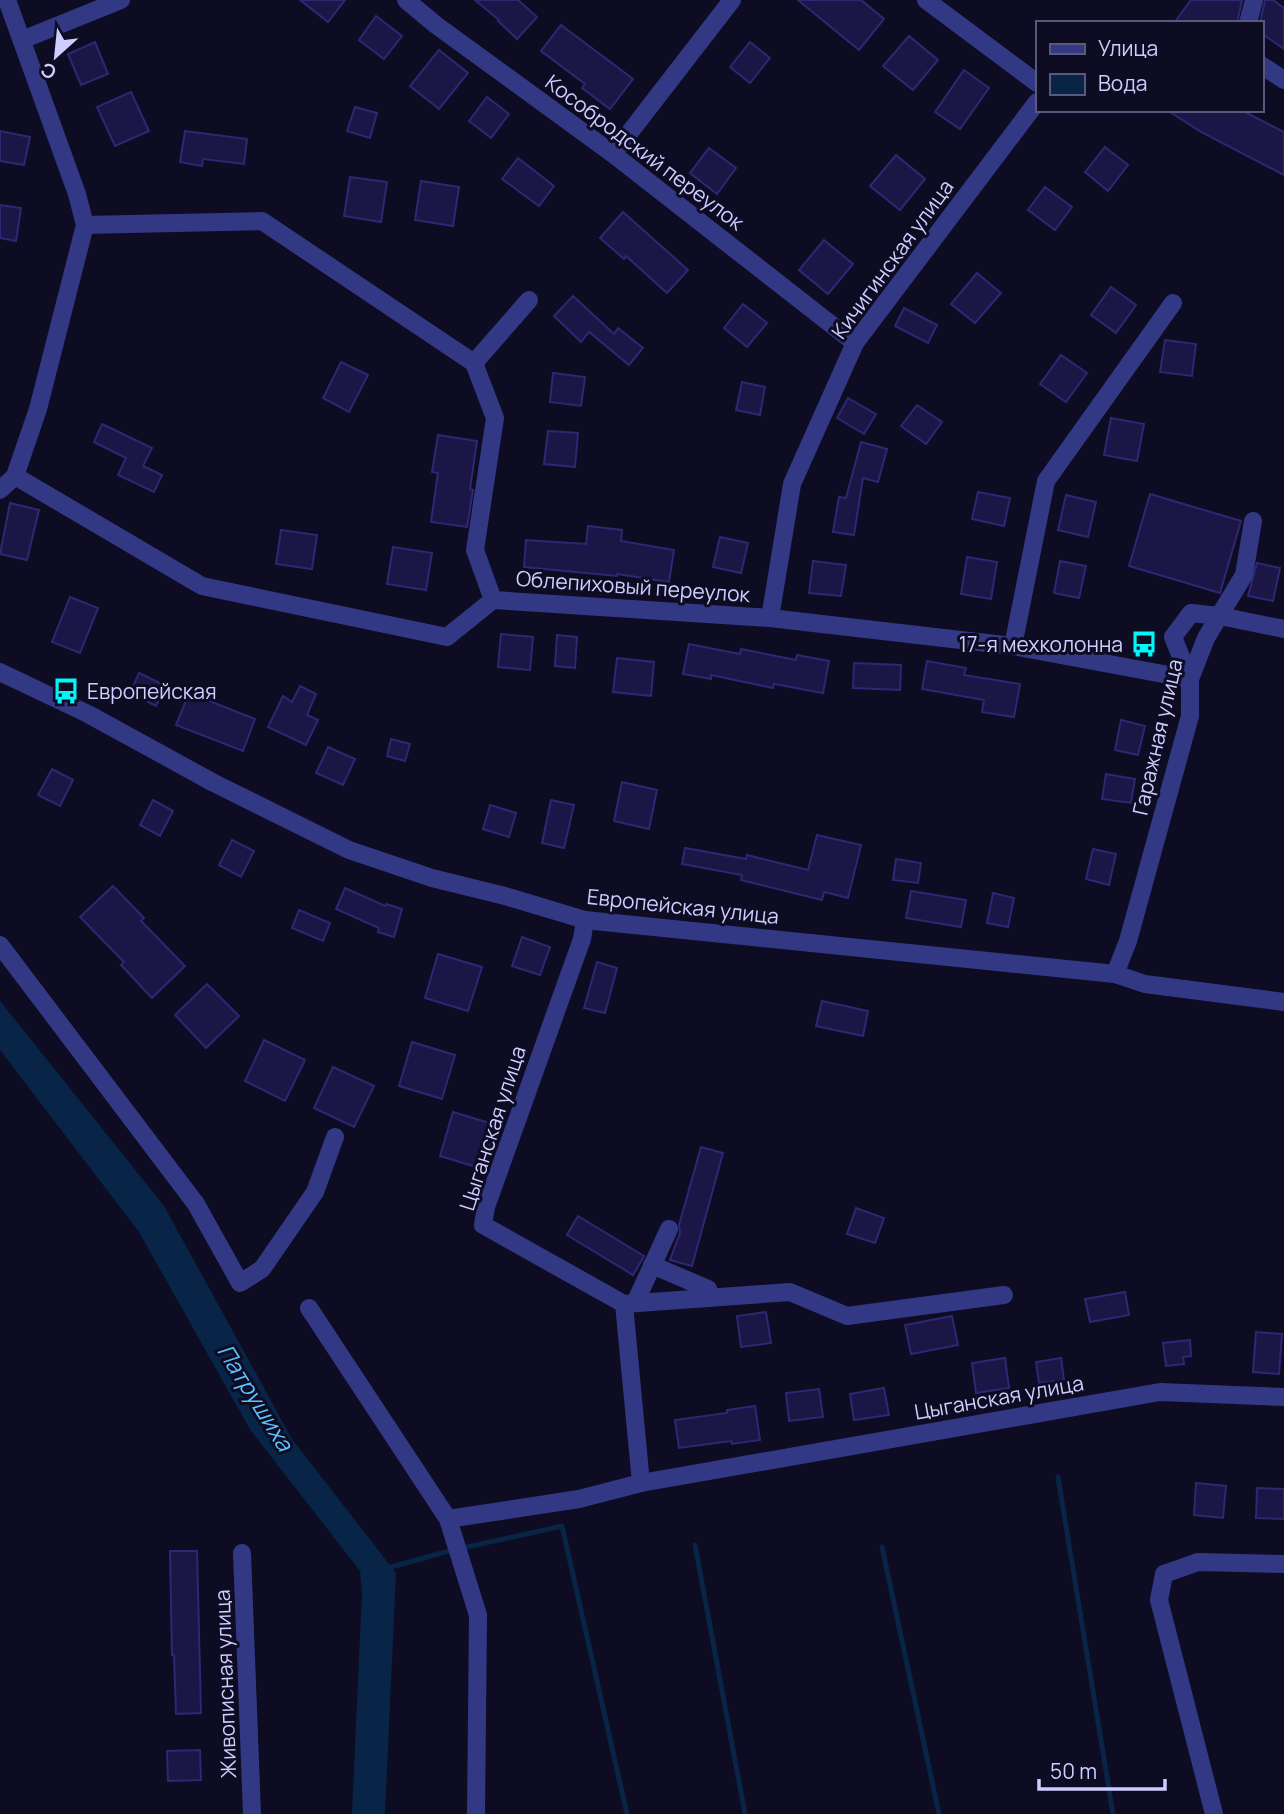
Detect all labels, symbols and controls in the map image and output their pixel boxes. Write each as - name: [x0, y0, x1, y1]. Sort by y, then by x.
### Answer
- north arrow: [21, 21, 91, 91]
- legend: [1036, 21, 1263, 112]
- text: Улица: [1098, 34, 1158, 62]
- text: С: [36, 56, 60, 86]
- street label: Кособродский переулок: [540, 68, 750, 236]
- text: Вода: [1098, 69, 1148, 97]
- street label: Кичигинская улица: [825, 174, 959, 344]
- street label: Облепиховый переулок: [515, 564, 752, 608]
- bus stop icon: 17-я мехколонна: [1129, 629, 1159, 659]
- place label: 17-я мехколонна: [959, 630, 1123, 658]
- street label: Гаражная улица: [1125, 656, 1189, 818]
- bus stop icon: Европейская: [51, 676, 81, 706]
- place label: Европейская: [87, 677, 217, 705]
- street label: Европейская улица: [586, 882, 780, 930]
- street label: Цыганская улица: [452, 1042, 532, 1214]
- water label: Патрушиха: [210, 1337, 302, 1458]
- street label: Цыганская улица: [912, 1368, 1086, 1426]
- street label: Живописная улица: [208, 1589, 242, 1779]
- scale bar: [1039, 1748, 1165, 1792]
- text: 50 m: [1050, 1757, 1097, 1785]

